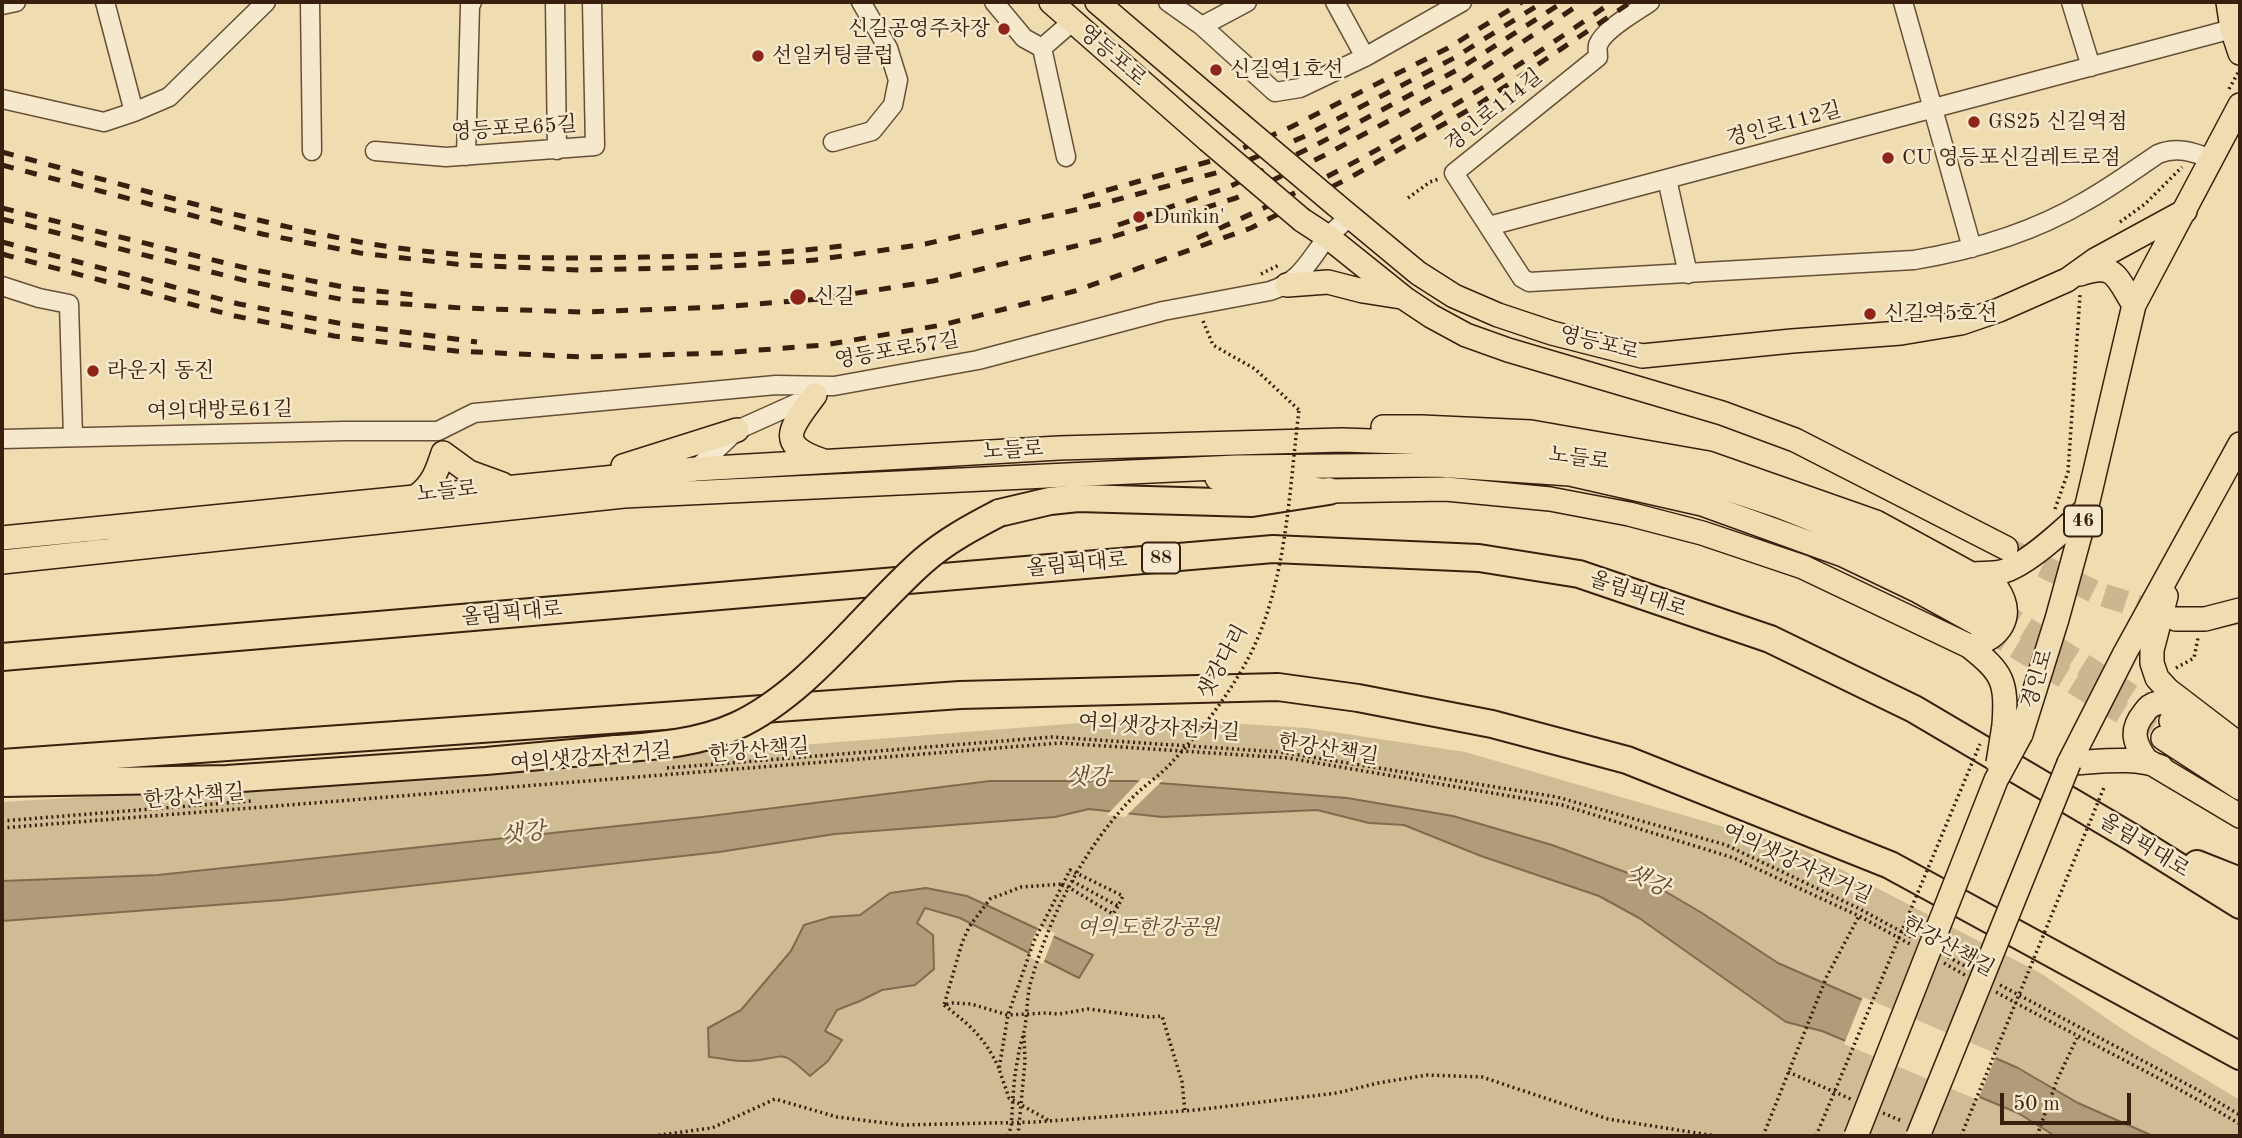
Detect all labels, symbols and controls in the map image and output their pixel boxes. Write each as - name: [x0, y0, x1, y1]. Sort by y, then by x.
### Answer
- place label: 신길공영주차장: [848, 16, 990, 42]
- street label: 영등포로: [1073, 20, 1151, 92]
- marker: 신길공영주차장: [996, 21, 1012, 37]
- place label: 선일커팅클럽: [772, 43, 894, 69]
- marker: 선일커팅클럽: [750, 48, 766, 64]
- place label: 신길역1호선: [1230, 57, 1344, 83]
- marker: 신길역1호선: [1208, 62, 1224, 78]
- street label: 경인로114길: [1440, 64, 1548, 158]
- street label: 경인로112길: [1724, 98, 1844, 152]
- place label: GS25 신길역점: [1988, 109, 2128, 135]
- street label: 영등포로65길: [450, 112, 578, 146]
- marker: GS25 신길역점: [1966, 114, 1982, 130]
- place label: CU 영등포신길레트로점: [1902, 145, 2121, 171]
- marker: CU 영등포신길레트로점: [1880, 150, 1896, 166]
- place label: Dunkin': [1153, 204, 1225, 230]
- marker: Dunkin': [1131, 209, 1147, 225]
- place label: 신길: [814, 284, 855, 310]
- marker: 신길: [788, 287, 808, 307]
- place label: 신길역5호선: [1884, 301, 1998, 327]
- marker: 신길역5호선: [1862, 306, 1878, 322]
- street label: 영등포로: [1557, 322, 1641, 366]
- street label: 영등포로57길: [833, 328, 961, 374]
- place label: 라운지 동진: [107, 358, 214, 384]
- marker: 라운지 동진: [85, 363, 101, 379]
- street label: 여의대방로61길: [147, 397, 293, 425]
- street label: 노들로: [982, 437, 1044, 465]
- street label: 노들로: [1547, 442, 1611, 476]
- street label: 노들로: [415, 476, 479, 508]
- road number: 46: [2064, 506, 2102, 536]
- road number: 88: [1142, 542, 1180, 573]
- street label: 올림픽대로: [1025, 548, 1129, 582]
- street label: 올림픽대로: [1586, 567, 1690, 623]
- street label: 올림픽대로: [460, 597, 564, 631]
- street label: 샛강다리: [1192, 620, 1254, 704]
- street label: 경인로: [2017, 646, 2059, 712]
- street label: 여의샛강자전거길: [1077, 710, 1241, 746]
- street label: 한강산책길: [1276, 730, 1380, 770]
- street label: 한강산책길: [707, 734, 811, 768]
- street label: 여의샛강자전거길: [509, 738, 673, 778]
- water label: 샛강: [1066, 764, 1110, 792]
- street label: 한강산책길: [142, 780, 246, 814]
- street label: 올림픽대로: [2094, 808, 2194, 884]
- water label: 샛강: [499, 818, 547, 850]
- street label: 여의샛강자전거길: [1718, 818, 1876, 910]
- water label: 샛강: [1621, 859, 1673, 903]
- street label: 한강산책길: [1898, 911, 1998, 983]
- park label: 여의도한강공원: [1077, 915, 1219, 941]
- scale bar: [2004, 1078, 2135, 1122]
- text: 50 m: [2013, 1094, 2060, 1115]

